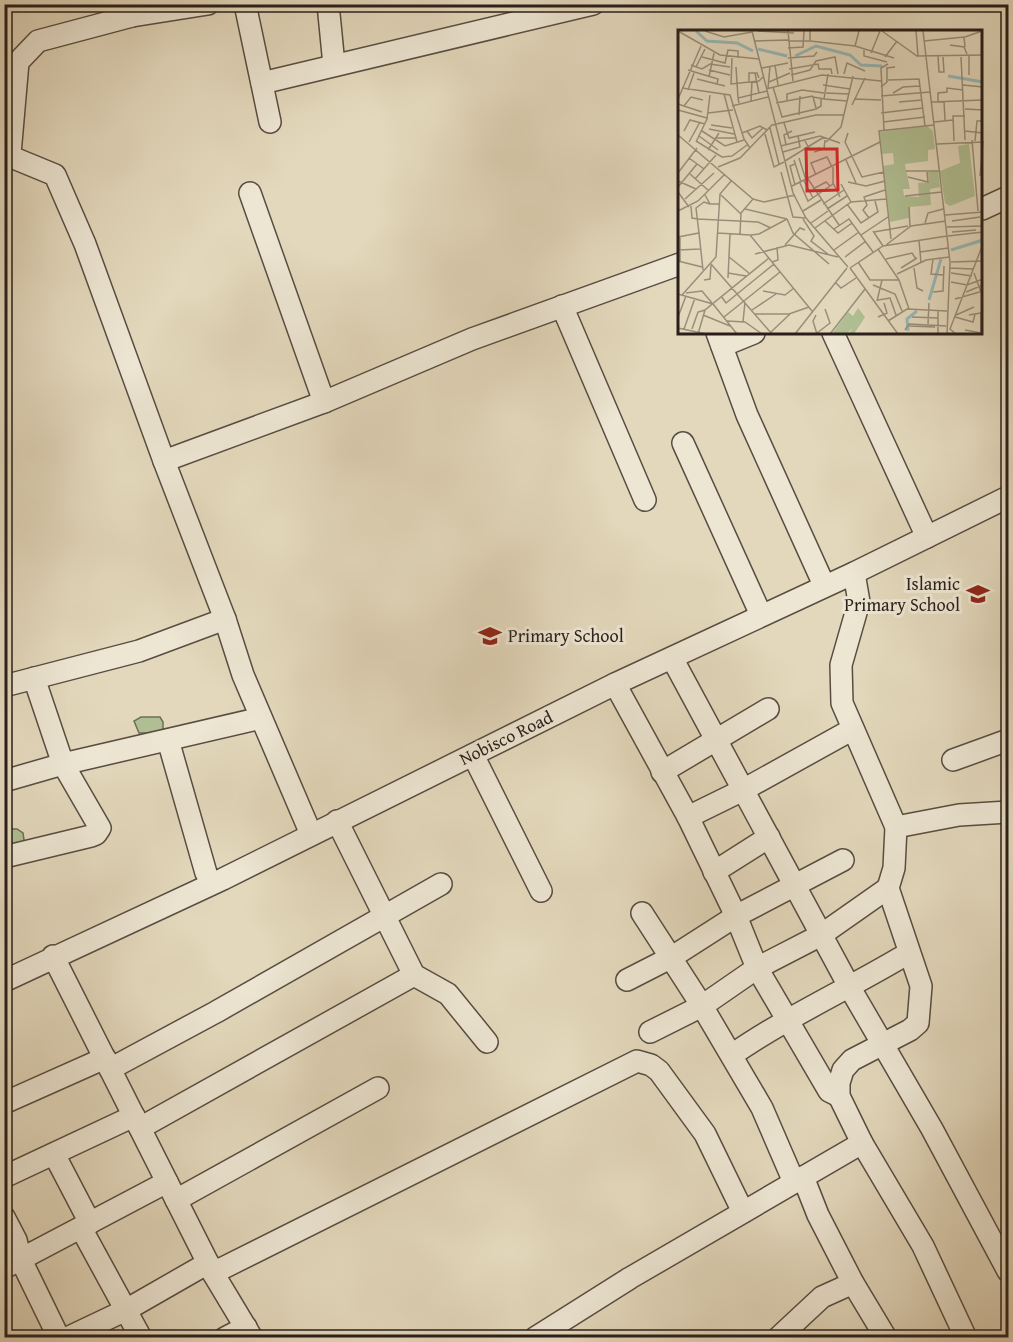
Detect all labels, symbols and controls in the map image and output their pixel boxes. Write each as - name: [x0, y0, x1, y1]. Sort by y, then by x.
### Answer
- inset map: [678, 30, 983, 334]
- place label: Islamic Primary School: [844, 570, 960, 618]
- school or university icon: Islamic Primary School: [965, 581, 991, 607]
- place label: Primary School: [508, 622, 624, 649]
- school or university icon: Primary School: [477, 623, 503, 649]
- street label: Nobisco Road: [454, 703, 558, 772]

